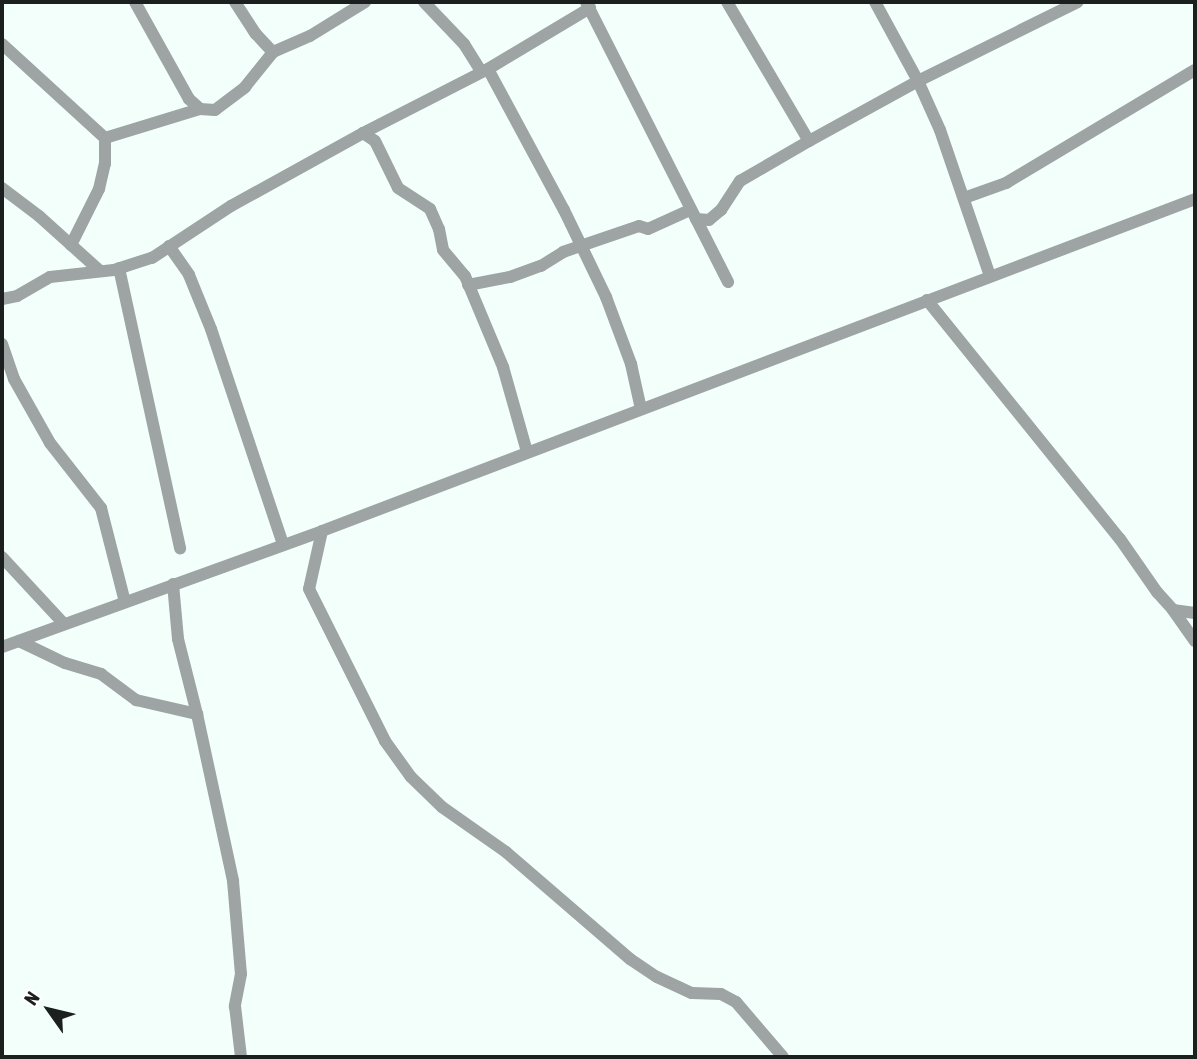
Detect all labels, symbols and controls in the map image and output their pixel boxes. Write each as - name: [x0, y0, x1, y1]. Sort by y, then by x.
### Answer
- north arrow: [14, 975, 84, 1045]
- text: N: [19, 987, 44, 1009]

